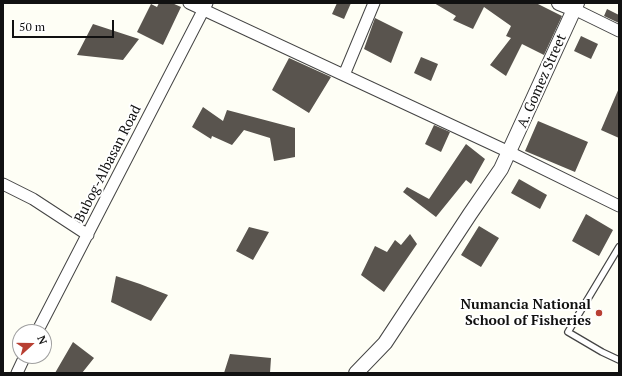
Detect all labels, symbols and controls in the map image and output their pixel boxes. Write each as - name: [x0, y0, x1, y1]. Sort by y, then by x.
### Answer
- scale bar: [14, 12, 116, 38]
- text: 50 m: [19, 19, 45, 34]
- street label: A. Gomez Street: [514, 32, 570, 130]
- street label: Bubog-Albasan Road: [71, 103, 145, 225]
- place label: Numancia National School of Fisheries: [461, 297, 591, 330]
- marker: Numancia National School of Fisheries: [594, 308, 604, 318]
- north arrow: [12, 324, 52, 364]
- text: N: [34, 334, 50, 346]

